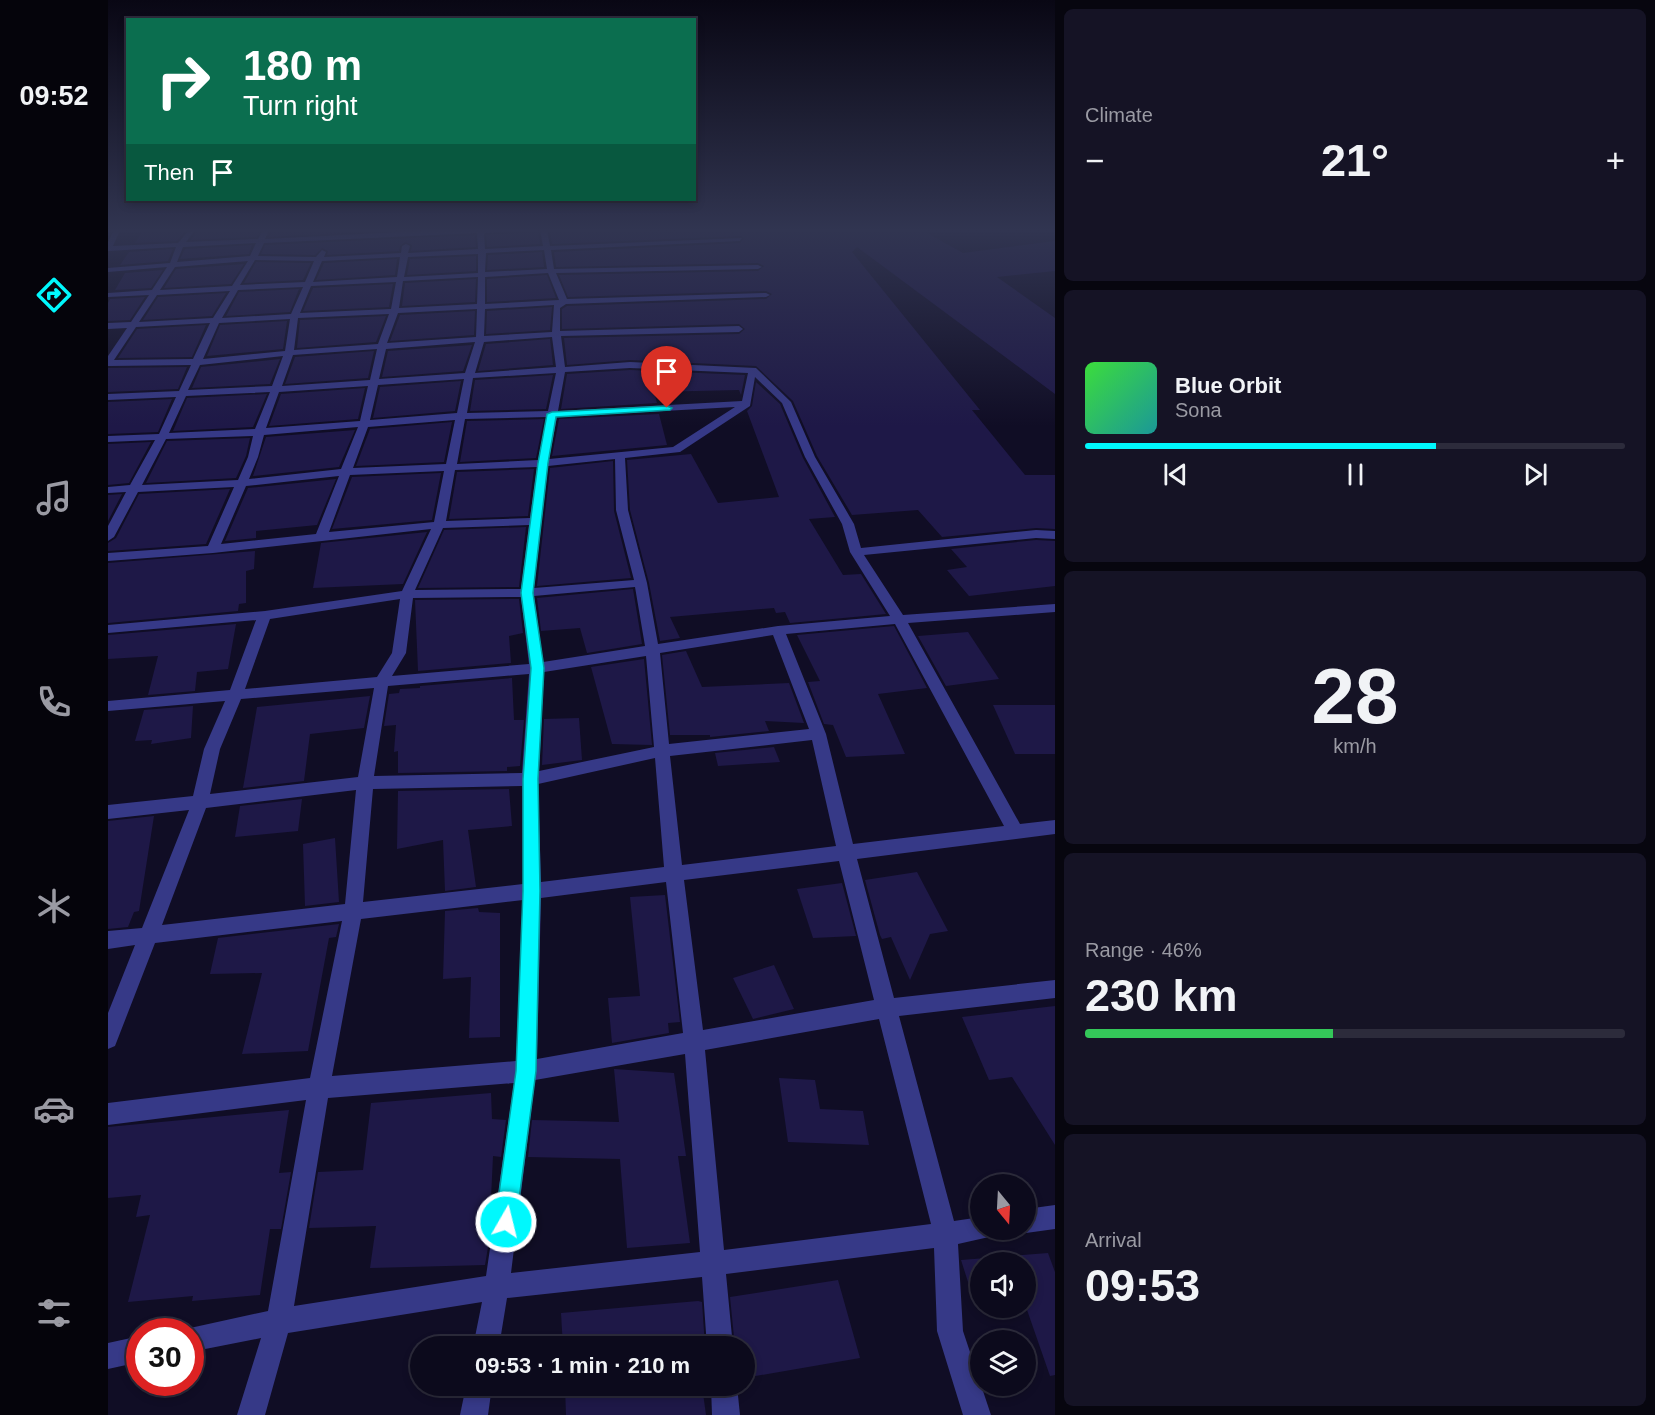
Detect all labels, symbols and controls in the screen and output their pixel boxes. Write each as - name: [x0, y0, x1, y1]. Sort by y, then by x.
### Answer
- icon: right: [144, 42, 222, 120]
- text: 180 m: [243, 42, 362, 89]
- text: 09:52: [19, 81, 89, 111]
- text: Turn right: [243, 91, 358, 121]
- text: Climate: [1085, 104, 1153, 126]
- text: 21°: [1321, 135, 1389, 186]
- text: −: [1085, 142, 1104, 179]
- text: +: [1606, 142, 1625, 179]
- icon: arrive: [206, 156, 239, 189]
- text: Then: [144, 160, 194, 185]
- icon: directions: [33, 274, 75, 316]
- pin: [641, 346, 692, 408]
- icon: arrive: [650, 355, 683, 388]
- text: Blue Orbit: [1175, 373, 1281, 398]
- text: Sona: [1175, 399, 1222, 421]
- icon: previous: [1159, 458, 1192, 491]
- icon: pause: [1339, 458, 1372, 491]
- icon: next: [1519, 458, 1552, 491]
- icon: music: [33, 477, 75, 519]
- text: 28: [1312, 652, 1398, 740]
- icon: phone: [33, 681, 75, 723]
- text: km/h: [1333, 735, 1377, 757]
- icon: climate: [33, 885, 75, 927]
- text: Range · 46%: [1085, 939, 1202, 961]
- text: 230 km: [1085, 970, 1238, 1021]
- icon: car: [33, 1088, 75, 1130]
- north arrow: [970, 1174, 1036, 1240]
- map controls: [970, 1174, 1036, 1396]
- position arrow: [474, 1190, 538, 1254]
- text: Arrival: [1085, 1229, 1142, 1251]
- button: sound: [970, 1252, 1036, 1318]
- text: 09:53: [1085, 1260, 1200, 1311]
- icon: filters: [33, 1292, 75, 1334]
- speed limit sign: 30: [126, 1318, 204, 1396]
- button: layers: [970, 1330, 1036, 1396]
- text: 09:53 · 1 min · 210 m: [475, 1353, 690, 1378]

